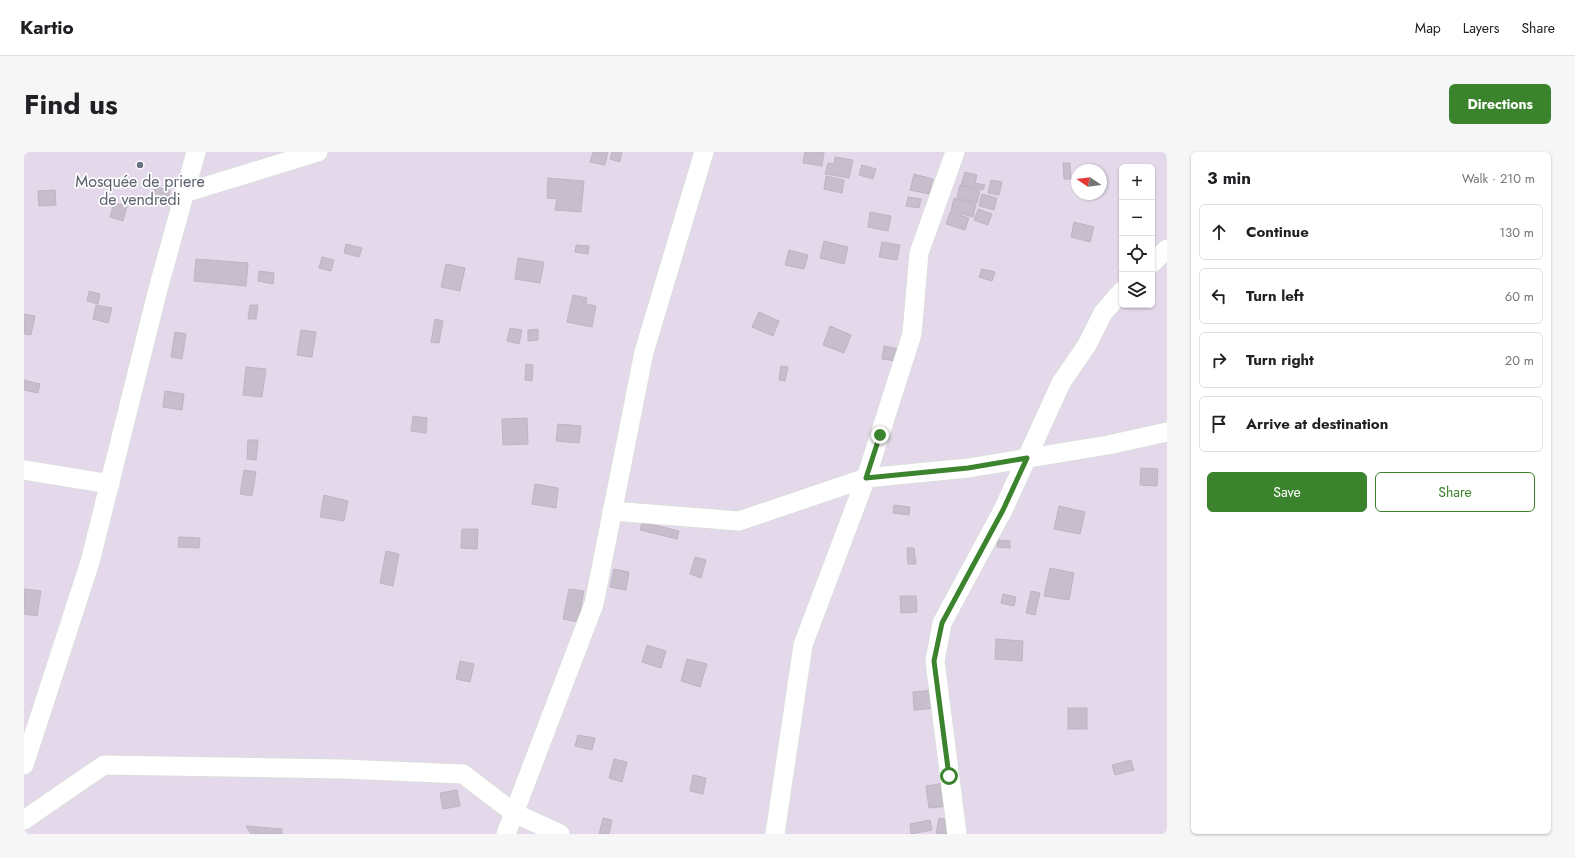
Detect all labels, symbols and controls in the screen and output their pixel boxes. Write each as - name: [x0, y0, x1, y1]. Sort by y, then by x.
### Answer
- text: Kartio: [20, 14, 74, 41]
- text: Map: [1415, 18, 1441, 38]
- text: Layers: [1463, 18, 1499, 38]
- text: Share: [1521, 18, 1555, 38]
- text: Find us: [24, 84, 118, 125]
- button: Directions: [1449, 84, 1551, 124]
- marker: Mosquée de priere de vendredi: [135, 160, 145, 170]
- north arrow: [1071, 164, 1107, 200]
- map controls: [1119, 164, 1155, 308]
- button: +: [1119, 164, 1155, 200]
- text: 3 min: [1207, 166, 1251, 190]
- text: Walk · 210 m: [1462, 169, 1535, 188]
- place label: Mosquée de priere de vendredi: [75, 170, 205, 211]
- button: −: [1119, 200, 1155, 236]
- icon: ahead: [1208, 221, 1230, 243]
- text: Continue: [1246, 221, 1309, 243]
- text: 130 m: [1499, 223, 1534, 242]
- button: locate: [1119, 236, 1155, 272]
- button: layers: [1119, 272, 1155, 308]
- icon: left: [1208, 285, 1230, 307]
- text: Turn left: [1246, 285, 1304, 307]
- text: 60 m: [1505, 287, 1534, 306]
- icon: right: [1208, 349, 1230, 371]
- text: Turn right: [1246, 349, 1314, 371]
- text: 20 m: [1505, 351, 1534, 370]
- icon: arrive: [1208, 413, 1230, 435]
- text: Arrive at destination: [1246, 413, 1388, 435]
- route end: [871, 426, 889, 444]
- button: Save: [1207, 472, 1367, 512]
- button: Share: [1375, 472, 1535, 512]
- route start: [940, 767, 958, 785]

